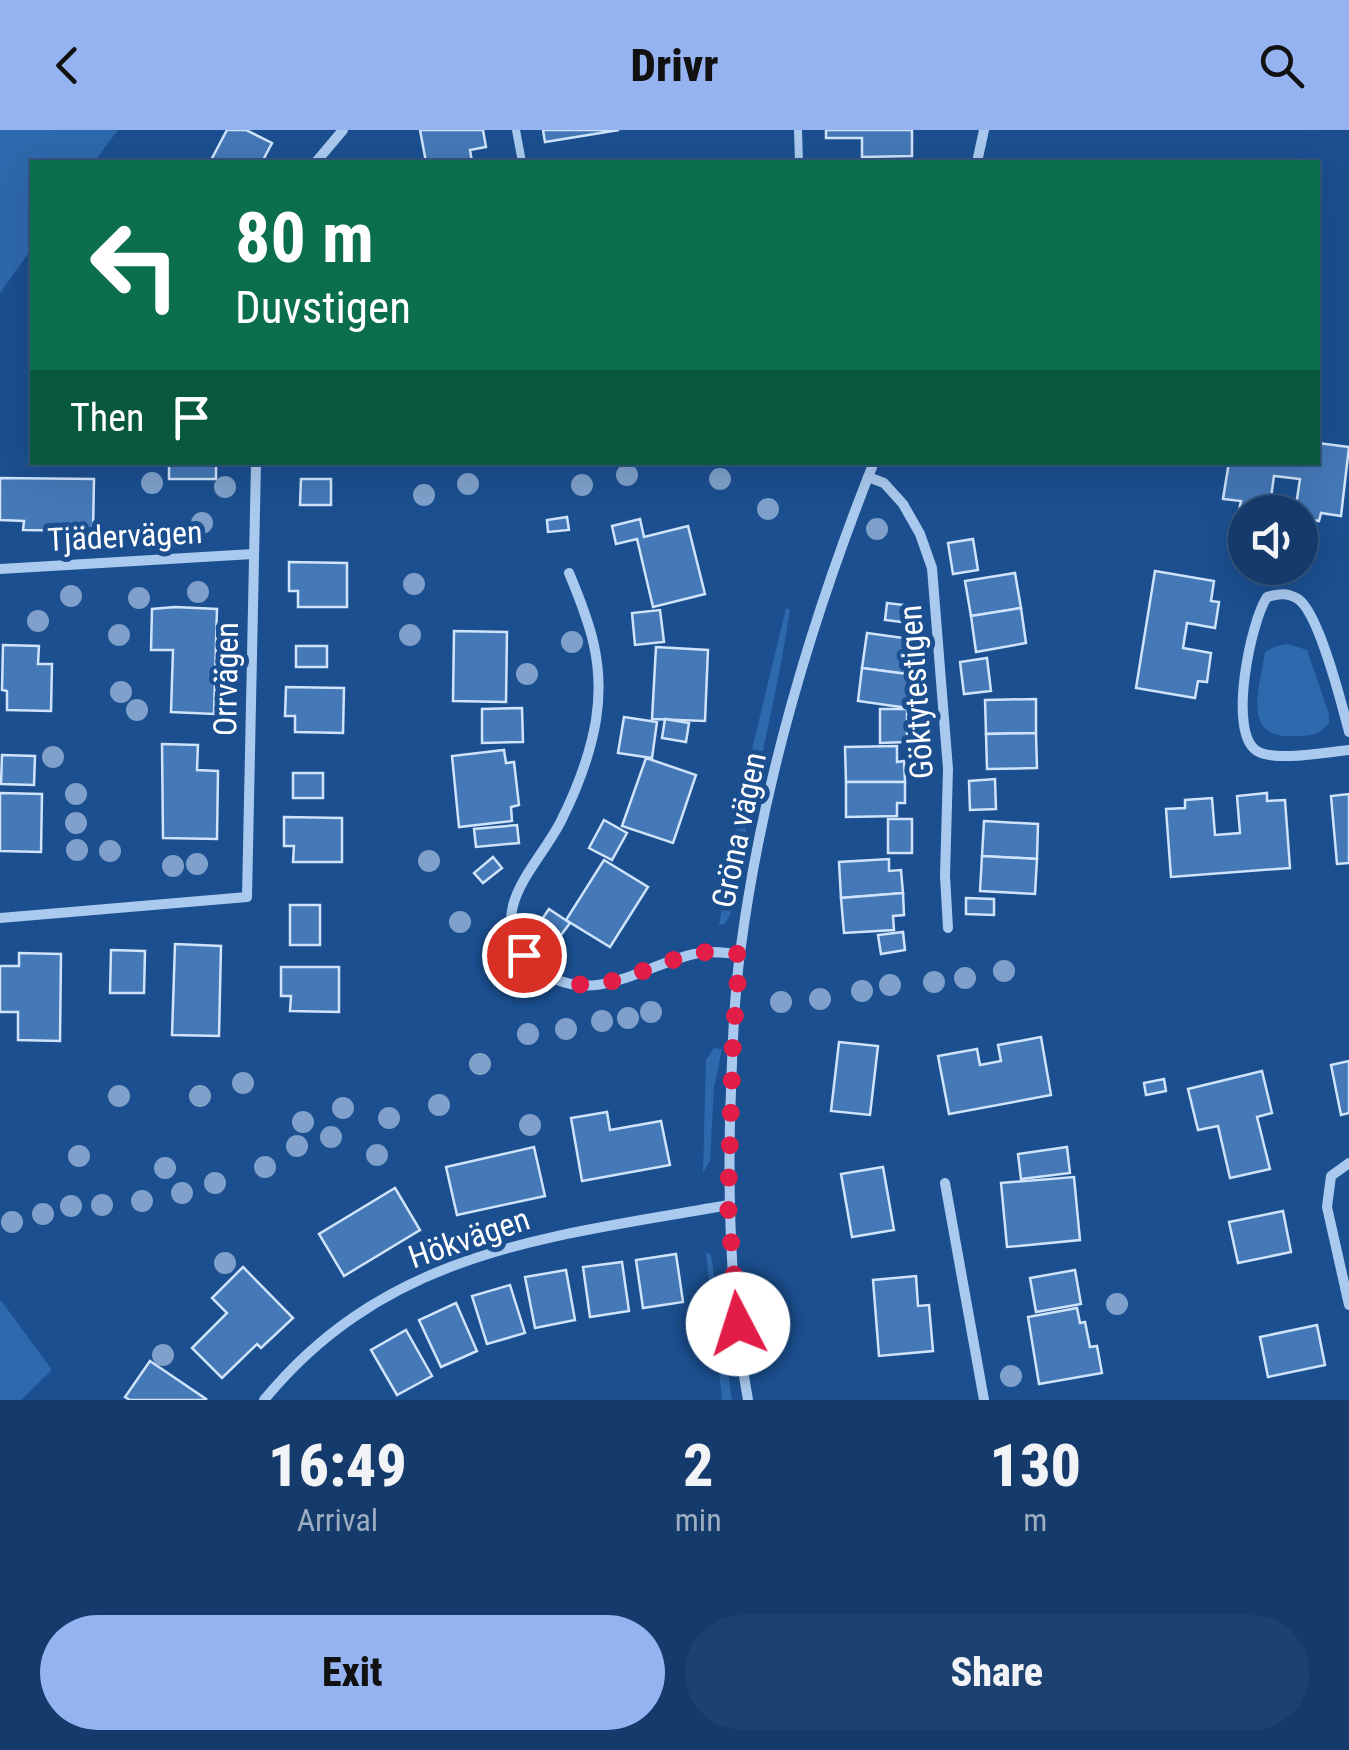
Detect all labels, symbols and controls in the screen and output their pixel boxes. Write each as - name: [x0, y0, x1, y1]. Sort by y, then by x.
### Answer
- icon: back: [40, 38, 95, 93]
- icon: search: [1254, 38, 1309, 93]
- text: Drivr: [631, 39, 718, 92]
- text: 80 m: [235, 197, 374, 279]
- icon: left: [70, 200, 200, 330]
- text: Duvstigen: [235, 281, 411, 334]
- icon: arrive: [164, 390, 219, 445]
- text: Then: [70, 396, 144, 440]
- map controls: [1228, 495, 1318, 585]
- button: sound: [1228, 495, 1318, 585]
- street label: Tjädervägen: [47, 513, 203, 559]
- street label: Göktytestigen: [891, 604, 941, 780]
- street label: Orrvägen: [206, 622, 246, 736]
- street label: Gröna vägen: [704, 749, 774, 911]
- pin: [482, 913, 567, 998]
- icon: arrive: [497, 928, 552, 983]
- street label: Hökvägen: [404, 1200, 534, 1276]
- position arrow: [686, 1272, 790, 1376]
- text: 16:49: [268, 1430, 407, 1501]
- text: 2: [683, 1430, 713, 1501]
- text: 130: [990, 1430, 1081, 1501]
- text: Arrival: [297, 1501, 378, 1539]
- text: min: [675, 1501, 722, 1539]
- text: m: [1023, 1501, 1047, 1539]
- button: Exit: [40, 1615, 665, 1730]
- button: Share: [685, 1615, 1309, 1730]

